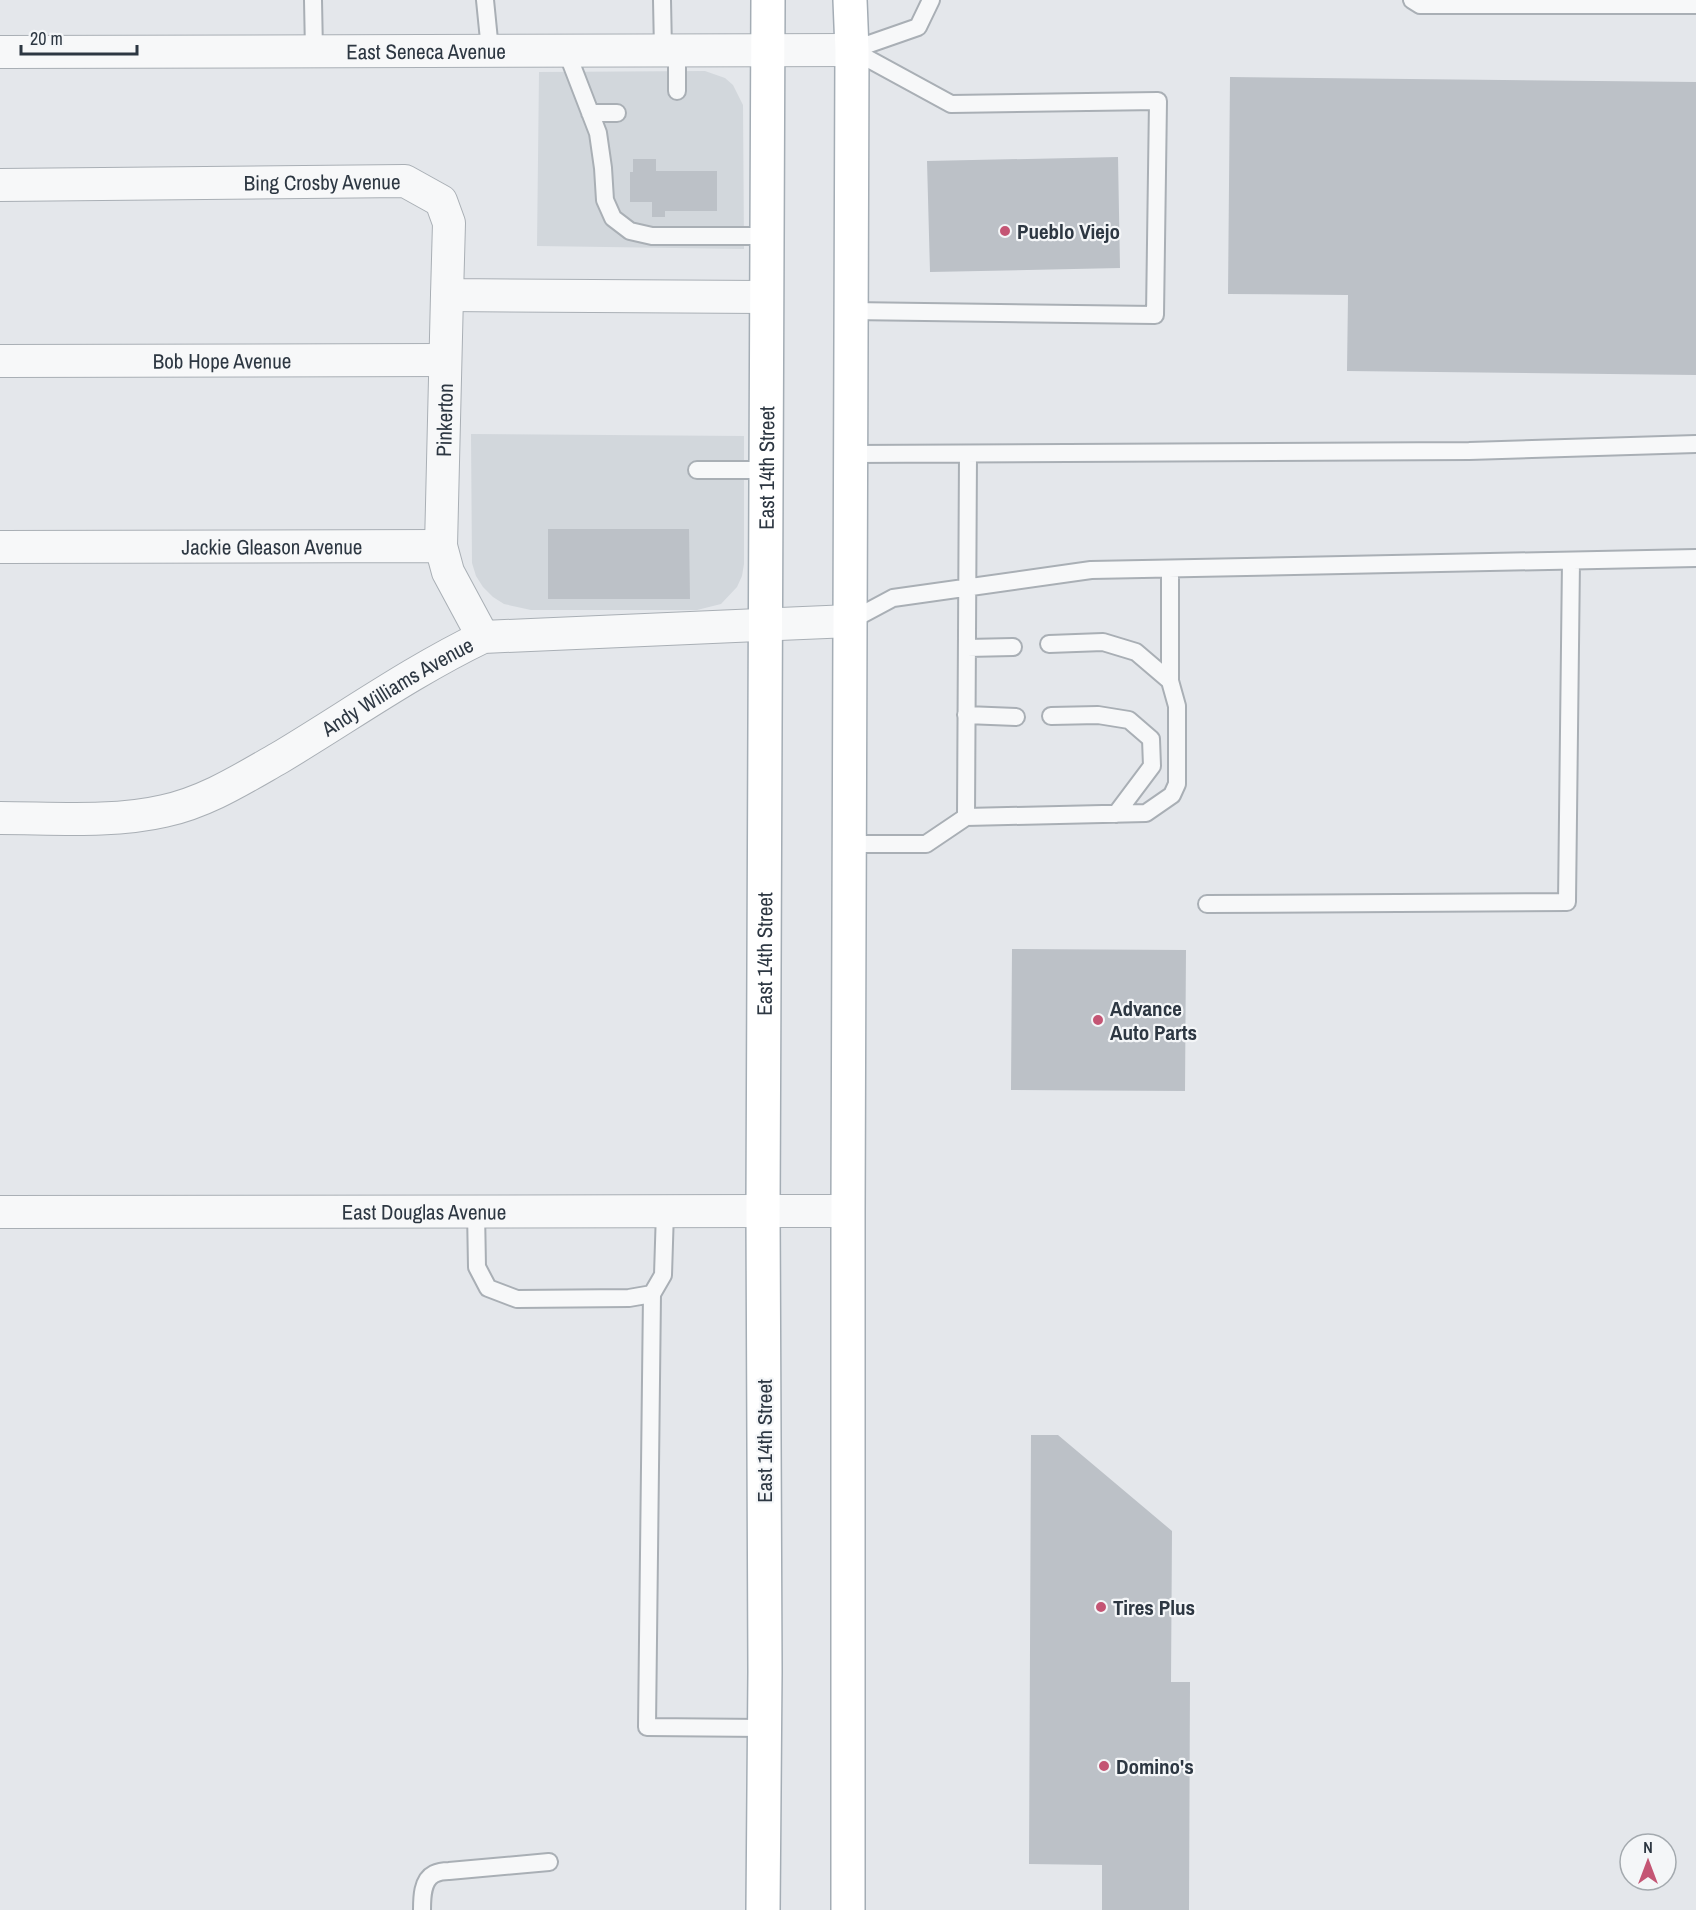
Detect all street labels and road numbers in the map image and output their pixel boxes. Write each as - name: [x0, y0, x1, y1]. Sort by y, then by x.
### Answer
- street label: East Seneca Avenue: [346, 36, 506, 66]
- street label: Bing Crosby Avenue: [243, 167, 401, 197]
- street label: Bob Hope Avenue: [153, 346, 291, 375]
- street label: Pinkerton: [429, 383, 459, 457]
- street label: East 14th Street: [751, 406, 781, 530]
- street label: Jackie Gleason Avenue: [182, 532, 362, 561]
- street label: Andy Williams Avenue: [315, 630, 478, 743]
- street label: East 14th Street: [749, 892, 779, 1016]
- street label: East Douglas Avenue: [342, 1197, 506, 1226]
- street label: East 14th Street: [750, 1379, 779, 1503]

